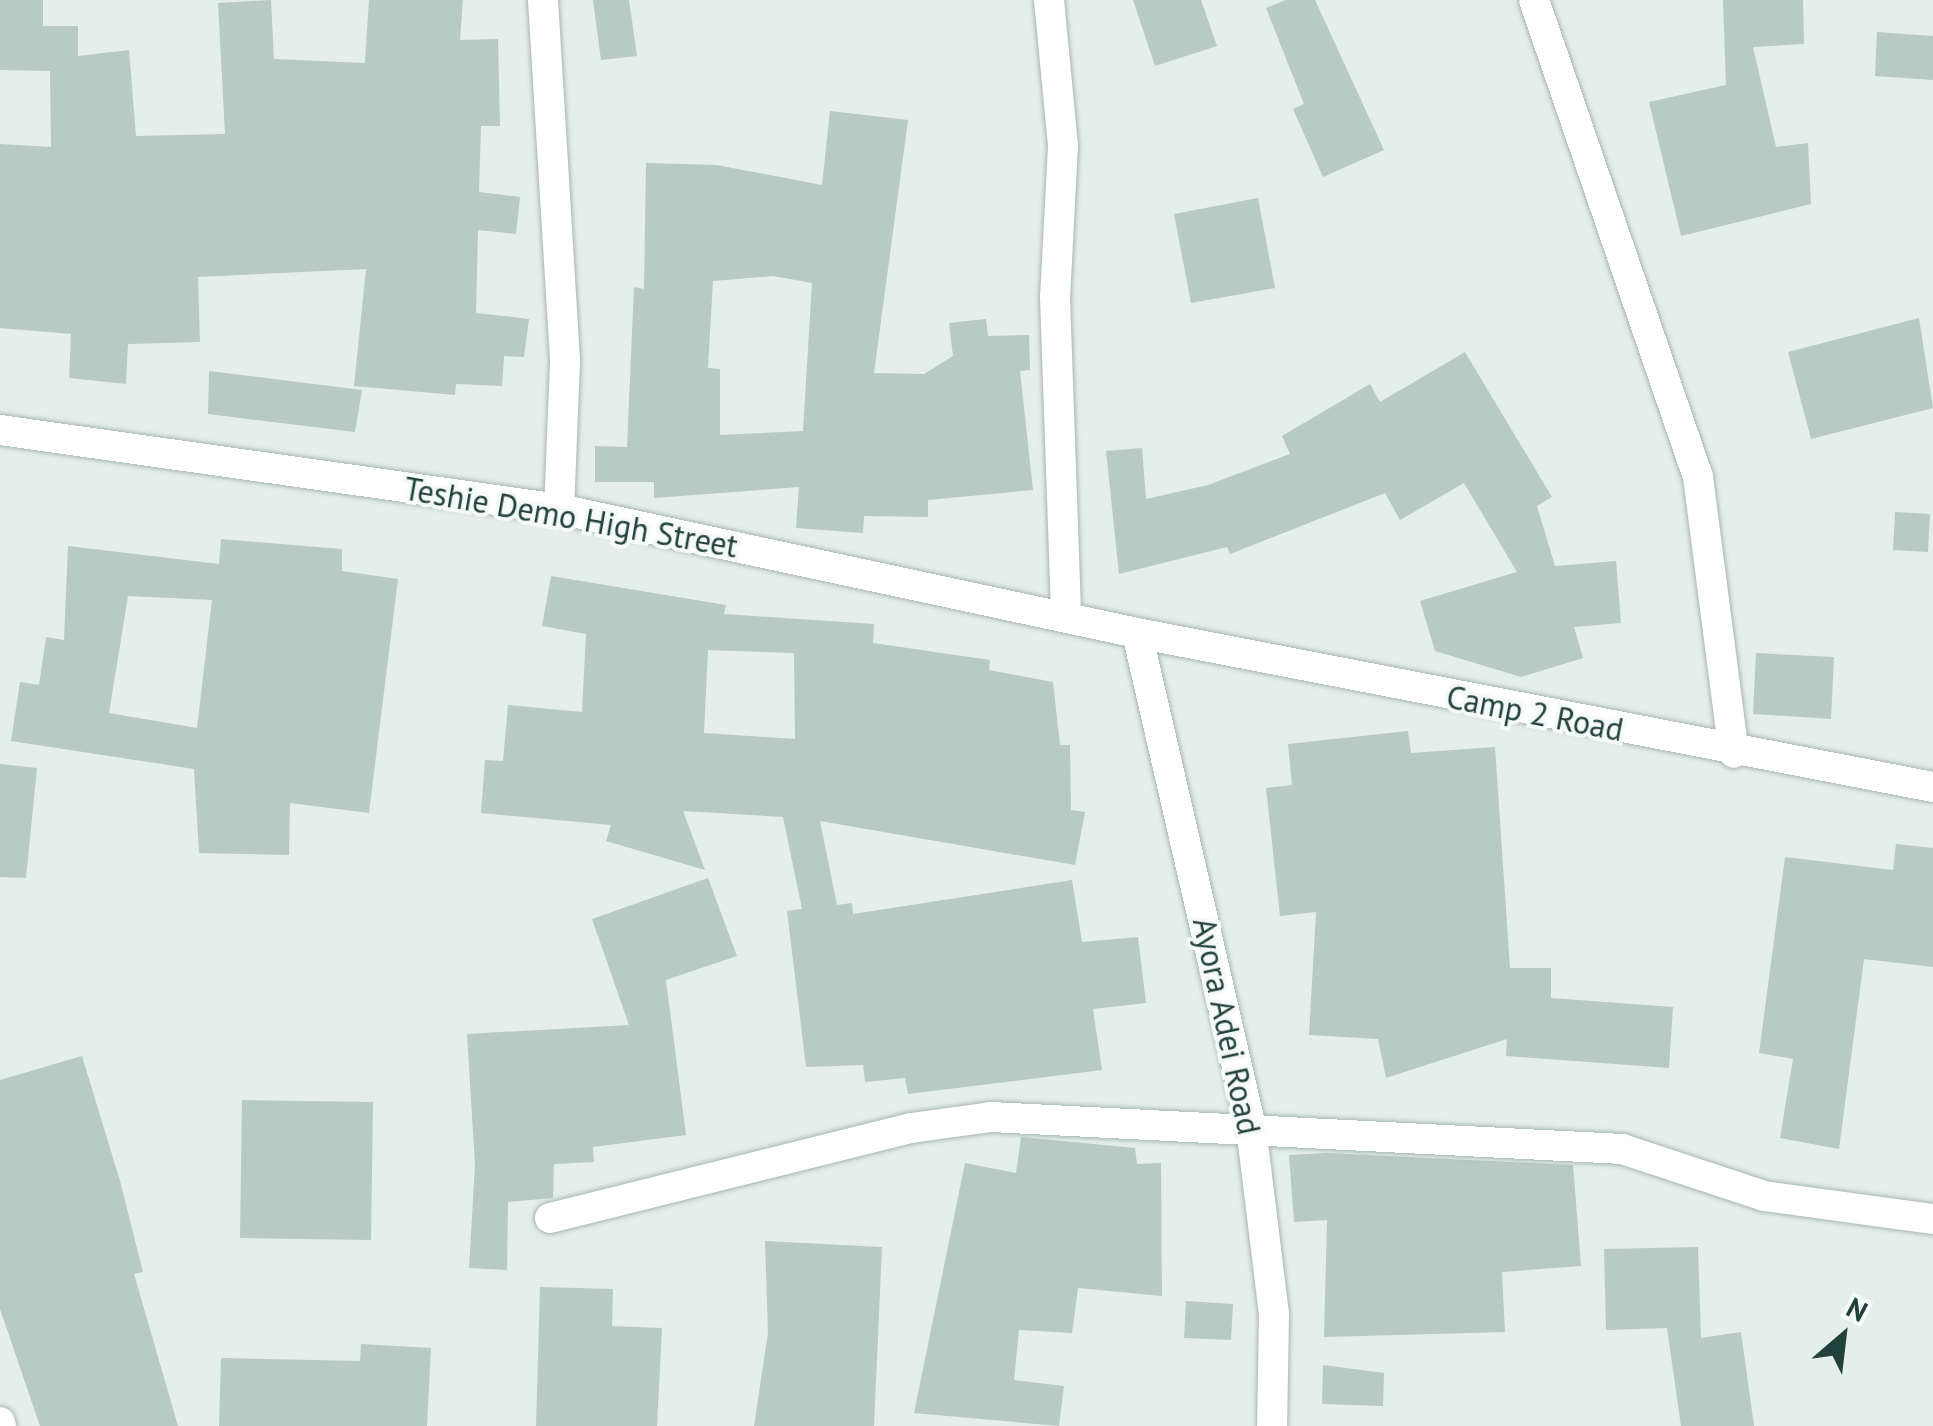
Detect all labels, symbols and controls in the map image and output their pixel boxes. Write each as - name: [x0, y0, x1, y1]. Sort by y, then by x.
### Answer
- street label: Teshie Demo High Street: [401, 469, 741, 565]
- street label: Camp 2 Road: [1443, 677, 1627, 749]
- street label: Ayora Adei Road: [1185, 914, 1269, 1138]
- north arrow: [1793, 1286, 1893, 1386]
- text: N: [1841, 1288, 1874, 1330]

